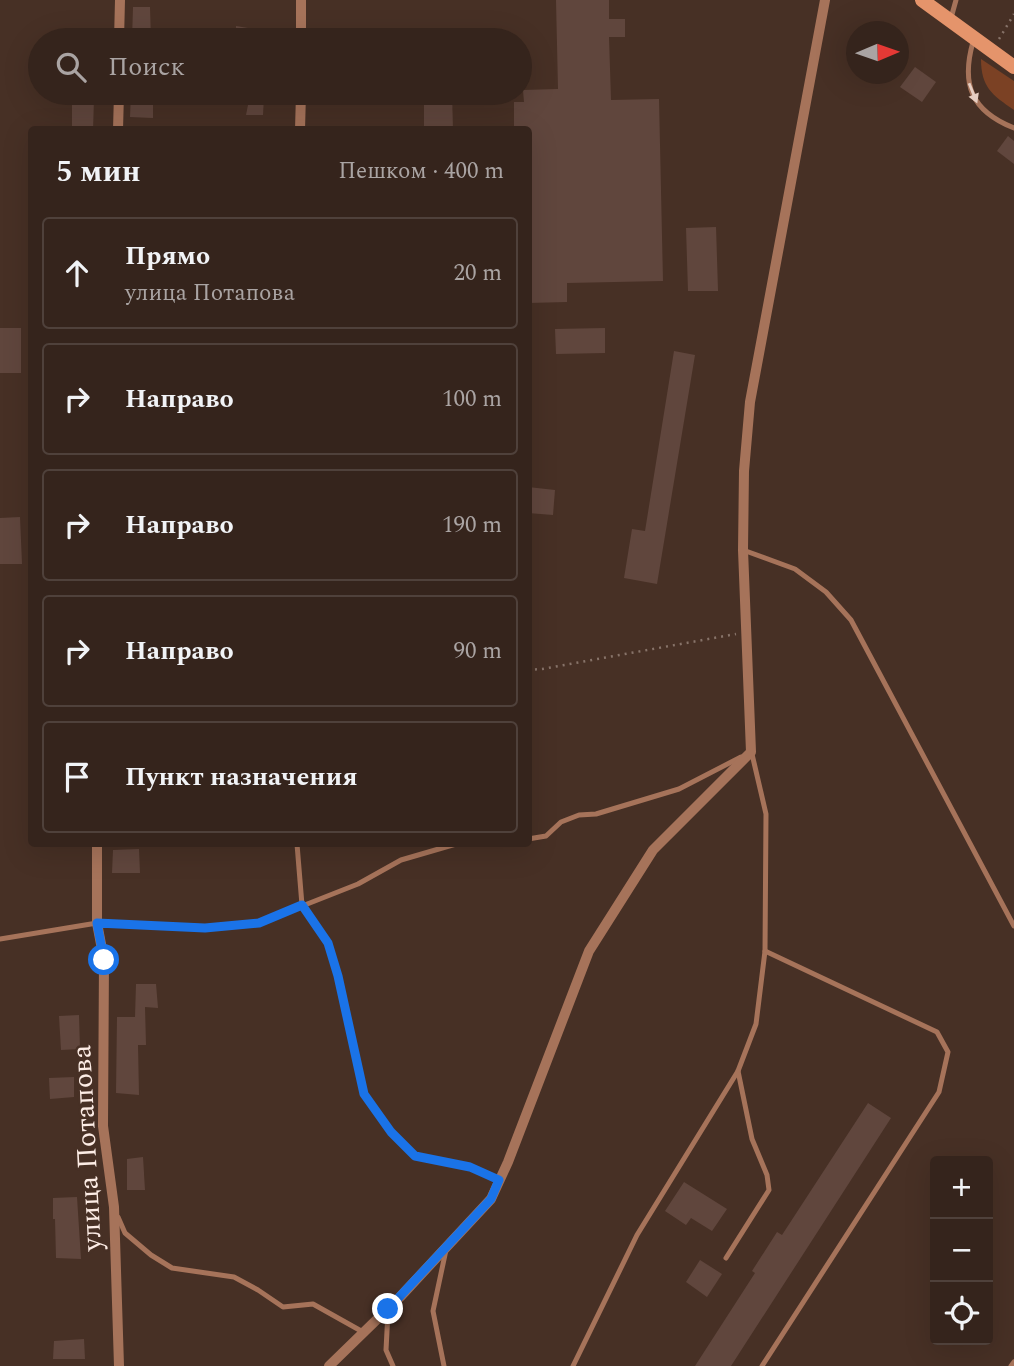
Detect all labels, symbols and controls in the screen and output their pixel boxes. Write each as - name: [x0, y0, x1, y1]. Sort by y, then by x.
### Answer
- north arrow: [846, 21, 909, 84]
- search box: [28, 28, 532, 105]
- text: Поиск: [108, 47, 185, 87]
- icon: search: [52, 48, 90, 86]
- one-way arrow: [967, 83, 978, 104]
- text: 5 мин: [56, 149, 141, 195]
- text: Пешком · 400 m: [338, 154, 504, 189]
- text: Прямо: [125, 236, 210, 276]
- icon: ahead: [58, 254, 96, 292]
- text: 20 m: [453, 256, 502, 291]
- text: улица Потапова: [125, 276, 295, 311]
- text: Направо: [125, 379, 234, 419]
- icon: right: [58, 380, 96, 418]
- text: 100 m: [442, 382, 502, 417]
- text: Направо: [125, 505, 234, 545]
- icon: right: [58, 506, 96, 544]
- text: 190 m: [442, 508, 502, 543]
- text: Направо: [125, 631, 234, 671]
- icon: right: [58, 632, 96, 670]
- text: 90 m: [453, 634, 502, 669]
- text: Пункт назначения: [125, 757, 358, 797]
- icon: arrive: [58, 758, 96, 796]
- route start: [88, 944, 119, 975]
- street label: улица Потапова: [60, 1043, 114, 1253]
- map controls: [930, 1156, 993, 1345]
- button: +: [930, 1156, 993, 1219]
- button: −: [930, 1219, 993, 1282]
- button: locate: [930, 1282, 993, 1345]
- route end: [372, 1293, 403, 1324]

